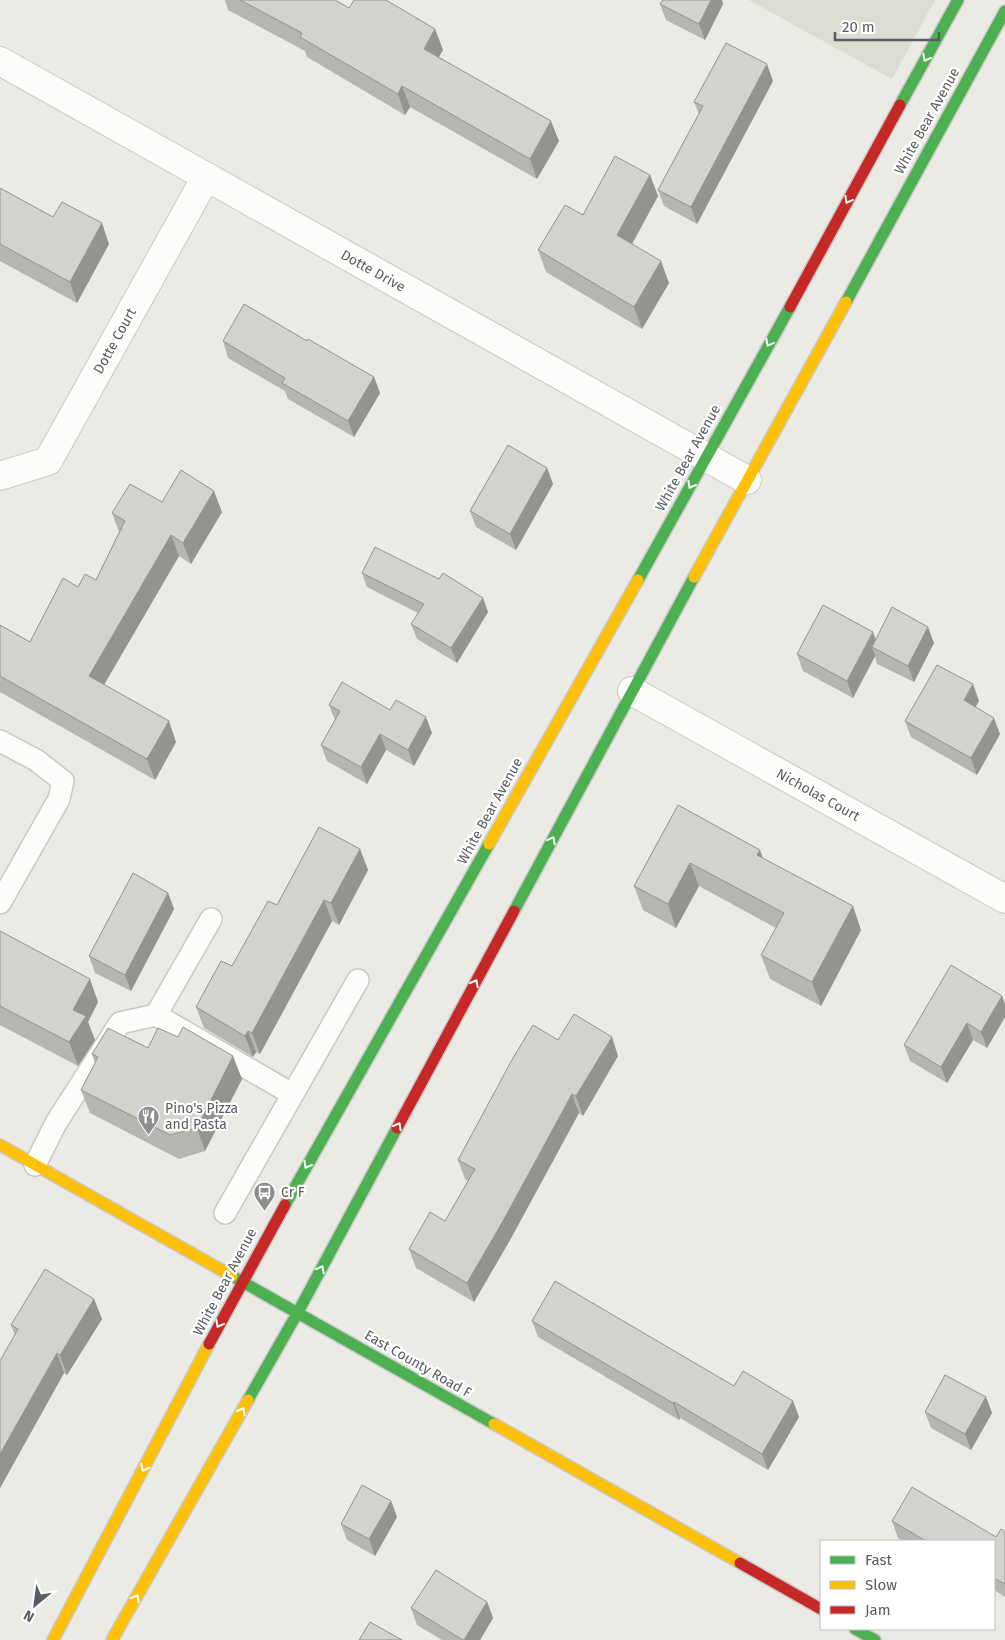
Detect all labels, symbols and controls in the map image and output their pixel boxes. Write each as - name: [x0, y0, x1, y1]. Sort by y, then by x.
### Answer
- scale bar: [835, 10, 939, 42]
- text: 20 m: [842, 18, 875, 36]
- one-way arrow: [922, 53, 932, 62]
- street label: White Bear Avenue: [891, 65, 963, 177]
- one-way arrow: [844, 195, 854, 204]
- street label: Dotte Drive: [338, 246, 408, 296]
- street label: Dotte Court: [90, 304, 141, 377]
- one-way arrow: [766, 338, 776, 347]
- street label: White Bear Avenue: [652, 402, 724, 514]
- one-way arrow: [687, 480, 697, 489]
- street label: White Bear Avenue: [454, 755, 526, 867]
- street label: Nicholas Court: [773, 765, 863, 825]
- one-way arrow: [546, 836, 556, 845]
- one-way arrow: [469, 979, 479, 988]
- place label: Pino's Pizza and Pasta: [165, 1100, 238, 1133]
- restaurant icon: Pino's Pizza and Pasta: [137, 1104, 161, 1135]
- one-way arrow: [392, 1123, 402, 1132]
- one-way arrow: [303, 1160, 313, 1169]
- bus stop icon: Cr F: [253, 1180, 277, 1211]
- place label: Cr F: [281, 1184, 305, 1201]
- street label: White Bear Avenue: [190, 1225, 260, 1339]
- one-way arrow: [315, 1266, 325, 1275]
- one-way arrow: [215, 1318, 225, 1327]
- street label: East County Road F: [362, 1326, 475, 1402]
- one-way arrow: [235, 1408, 245, 1417]
- one-way arrow: [140, 1462, 150, 1471]
- legend: [820, 1540, 995, 1630]
- text: Fast: [865, 1551, 892, 1569]
- text: Slow: [865, 1576, 897, 1594]
- north arrow: [10, 1580, 60, 1630]
- one-way arrow: [130, 1594, 140, 1603]
- text: Jam: [865, 1601, 891, 1619]
- text: N: [21, 1606, 37, 1626]

